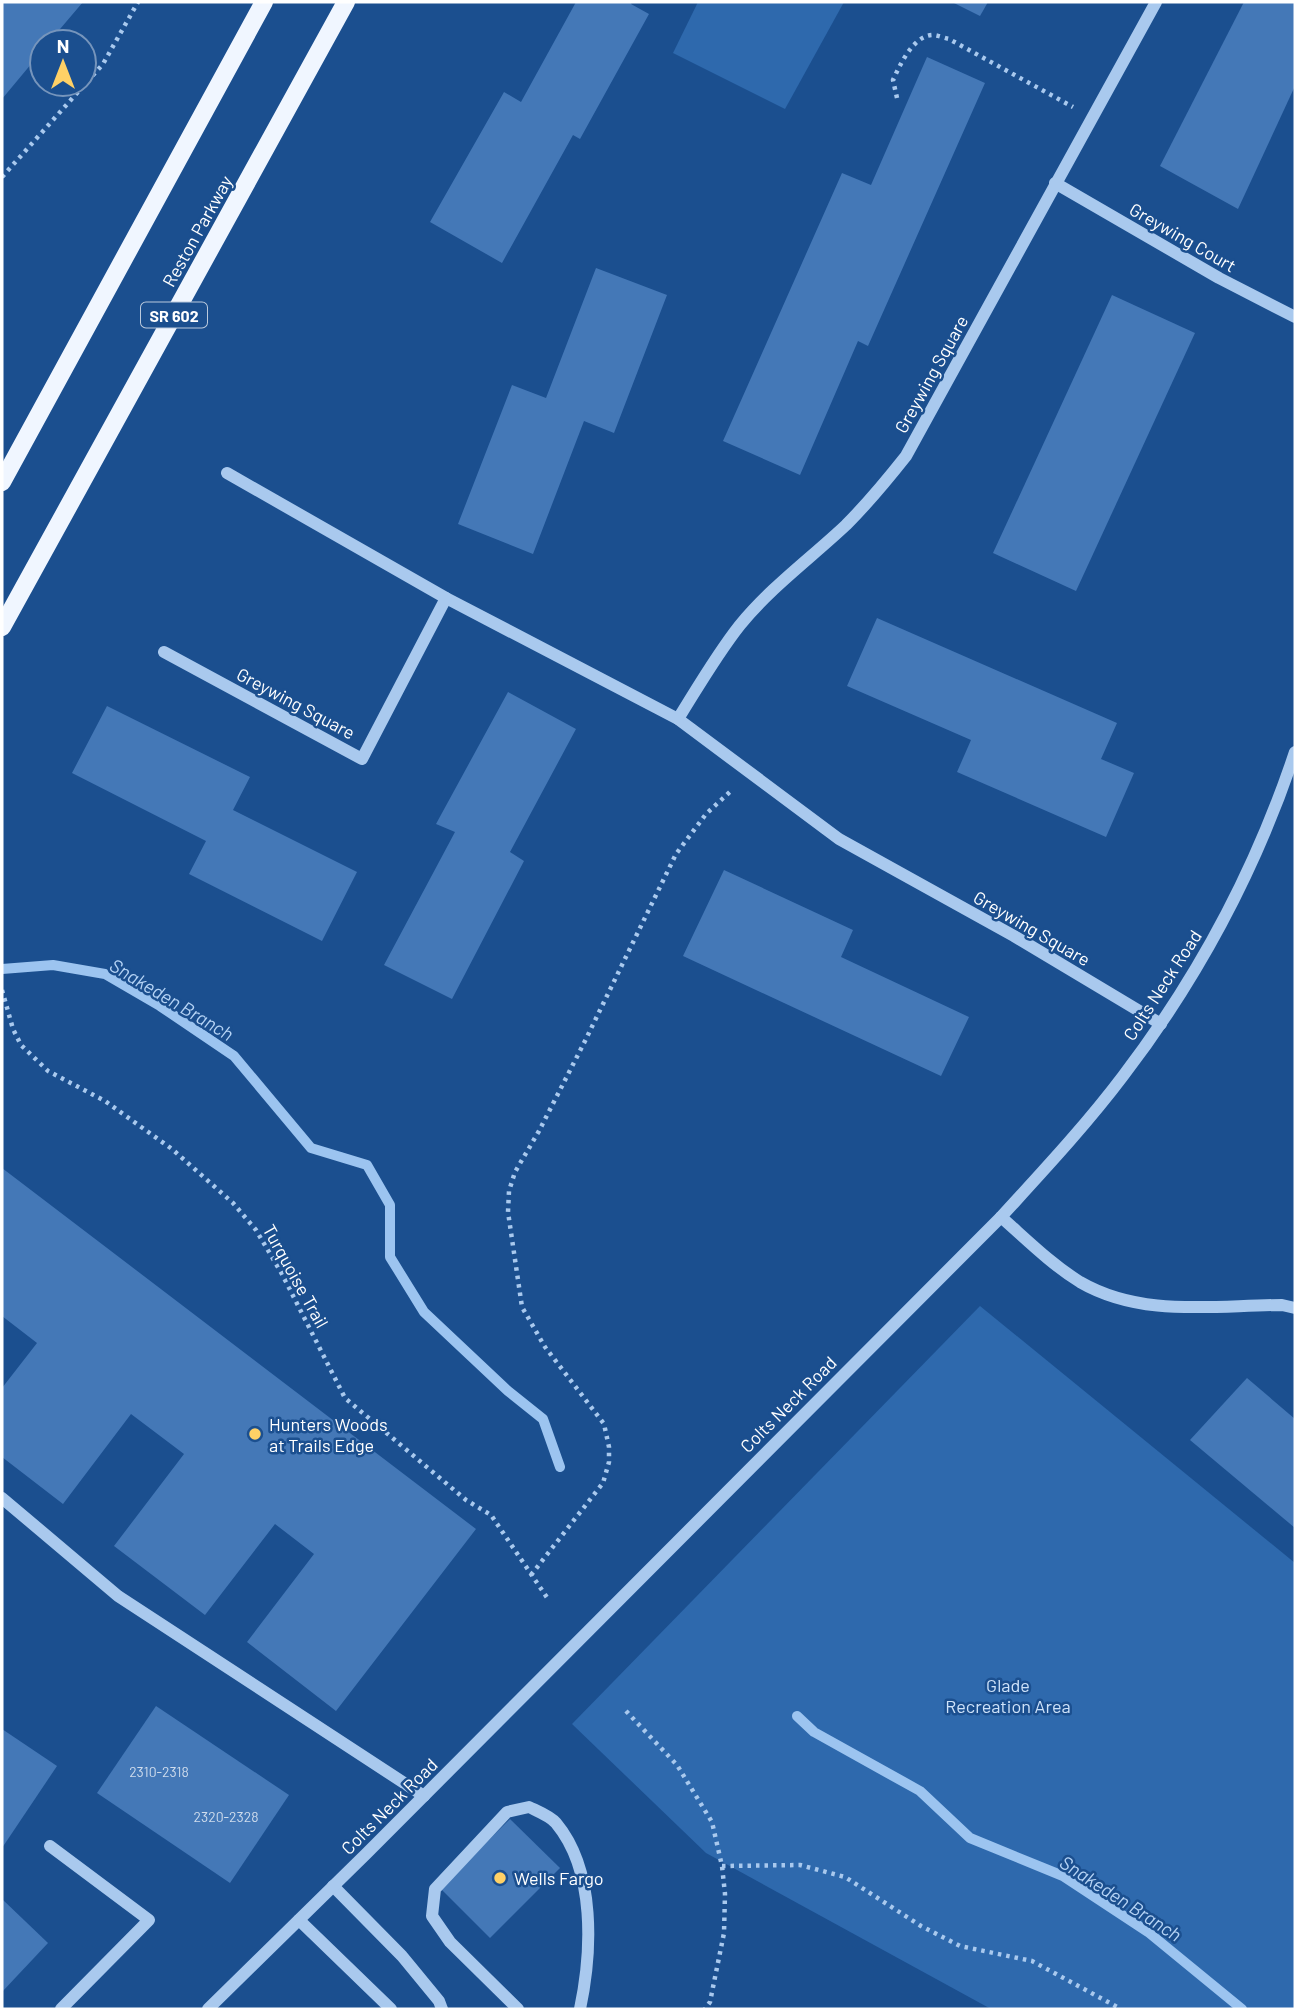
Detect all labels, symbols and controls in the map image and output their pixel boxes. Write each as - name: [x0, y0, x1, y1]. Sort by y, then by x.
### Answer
- north arrow: [28, 28, 98, 98]
- text: N: [57, 34, 69, 57]
- street label: Reston Parkway: [157, 171, 237, 291]
- street label: Greywing Court: [1126, 198, 1240, 276]
- road number: SR 602: [141, 302, 207, 328]
- street label: Greywing Square: [890, 311, 972, 437]
- street label: Greywing Square: [233, 663, 359, 743]
- street label: Greywing Square: [970, 886, 1094, 970]
- street label: Colts Neck Road: [1118, 926, 1206, 1044]
- water label: Snakeden Branch: [106, 953, 238, 1045]
- street label: Turquoise Trail: [258, 1220, 334, 1332]
- street label: Colts Neck Road: [735, 1351, 841, 1457]
- place label: Hunters Woods at Trails Edge: [269, 1413, 388, 1456]
- marker: Hunters Woods at Trails Edge: [247, 1426, 263, 1442]
- park label: Glade Recreation Area: [945, 1674, 1071, 1717]
- street label: Colts Neck Road: [336, 1753, 442, 1859]
- house number: 2310-2318: [129, 1763, 189, 1780]
- house number: 2320-2328: [194, 1808, 259, 1825]
- water label: Snakeden Branch: [1056, 1850, 1186, 1946]
- place label: Wells Fargo: [514, 1867, 604, 1889]
- marker: Wells Fargo: [492, 1870, 508, 1886]

